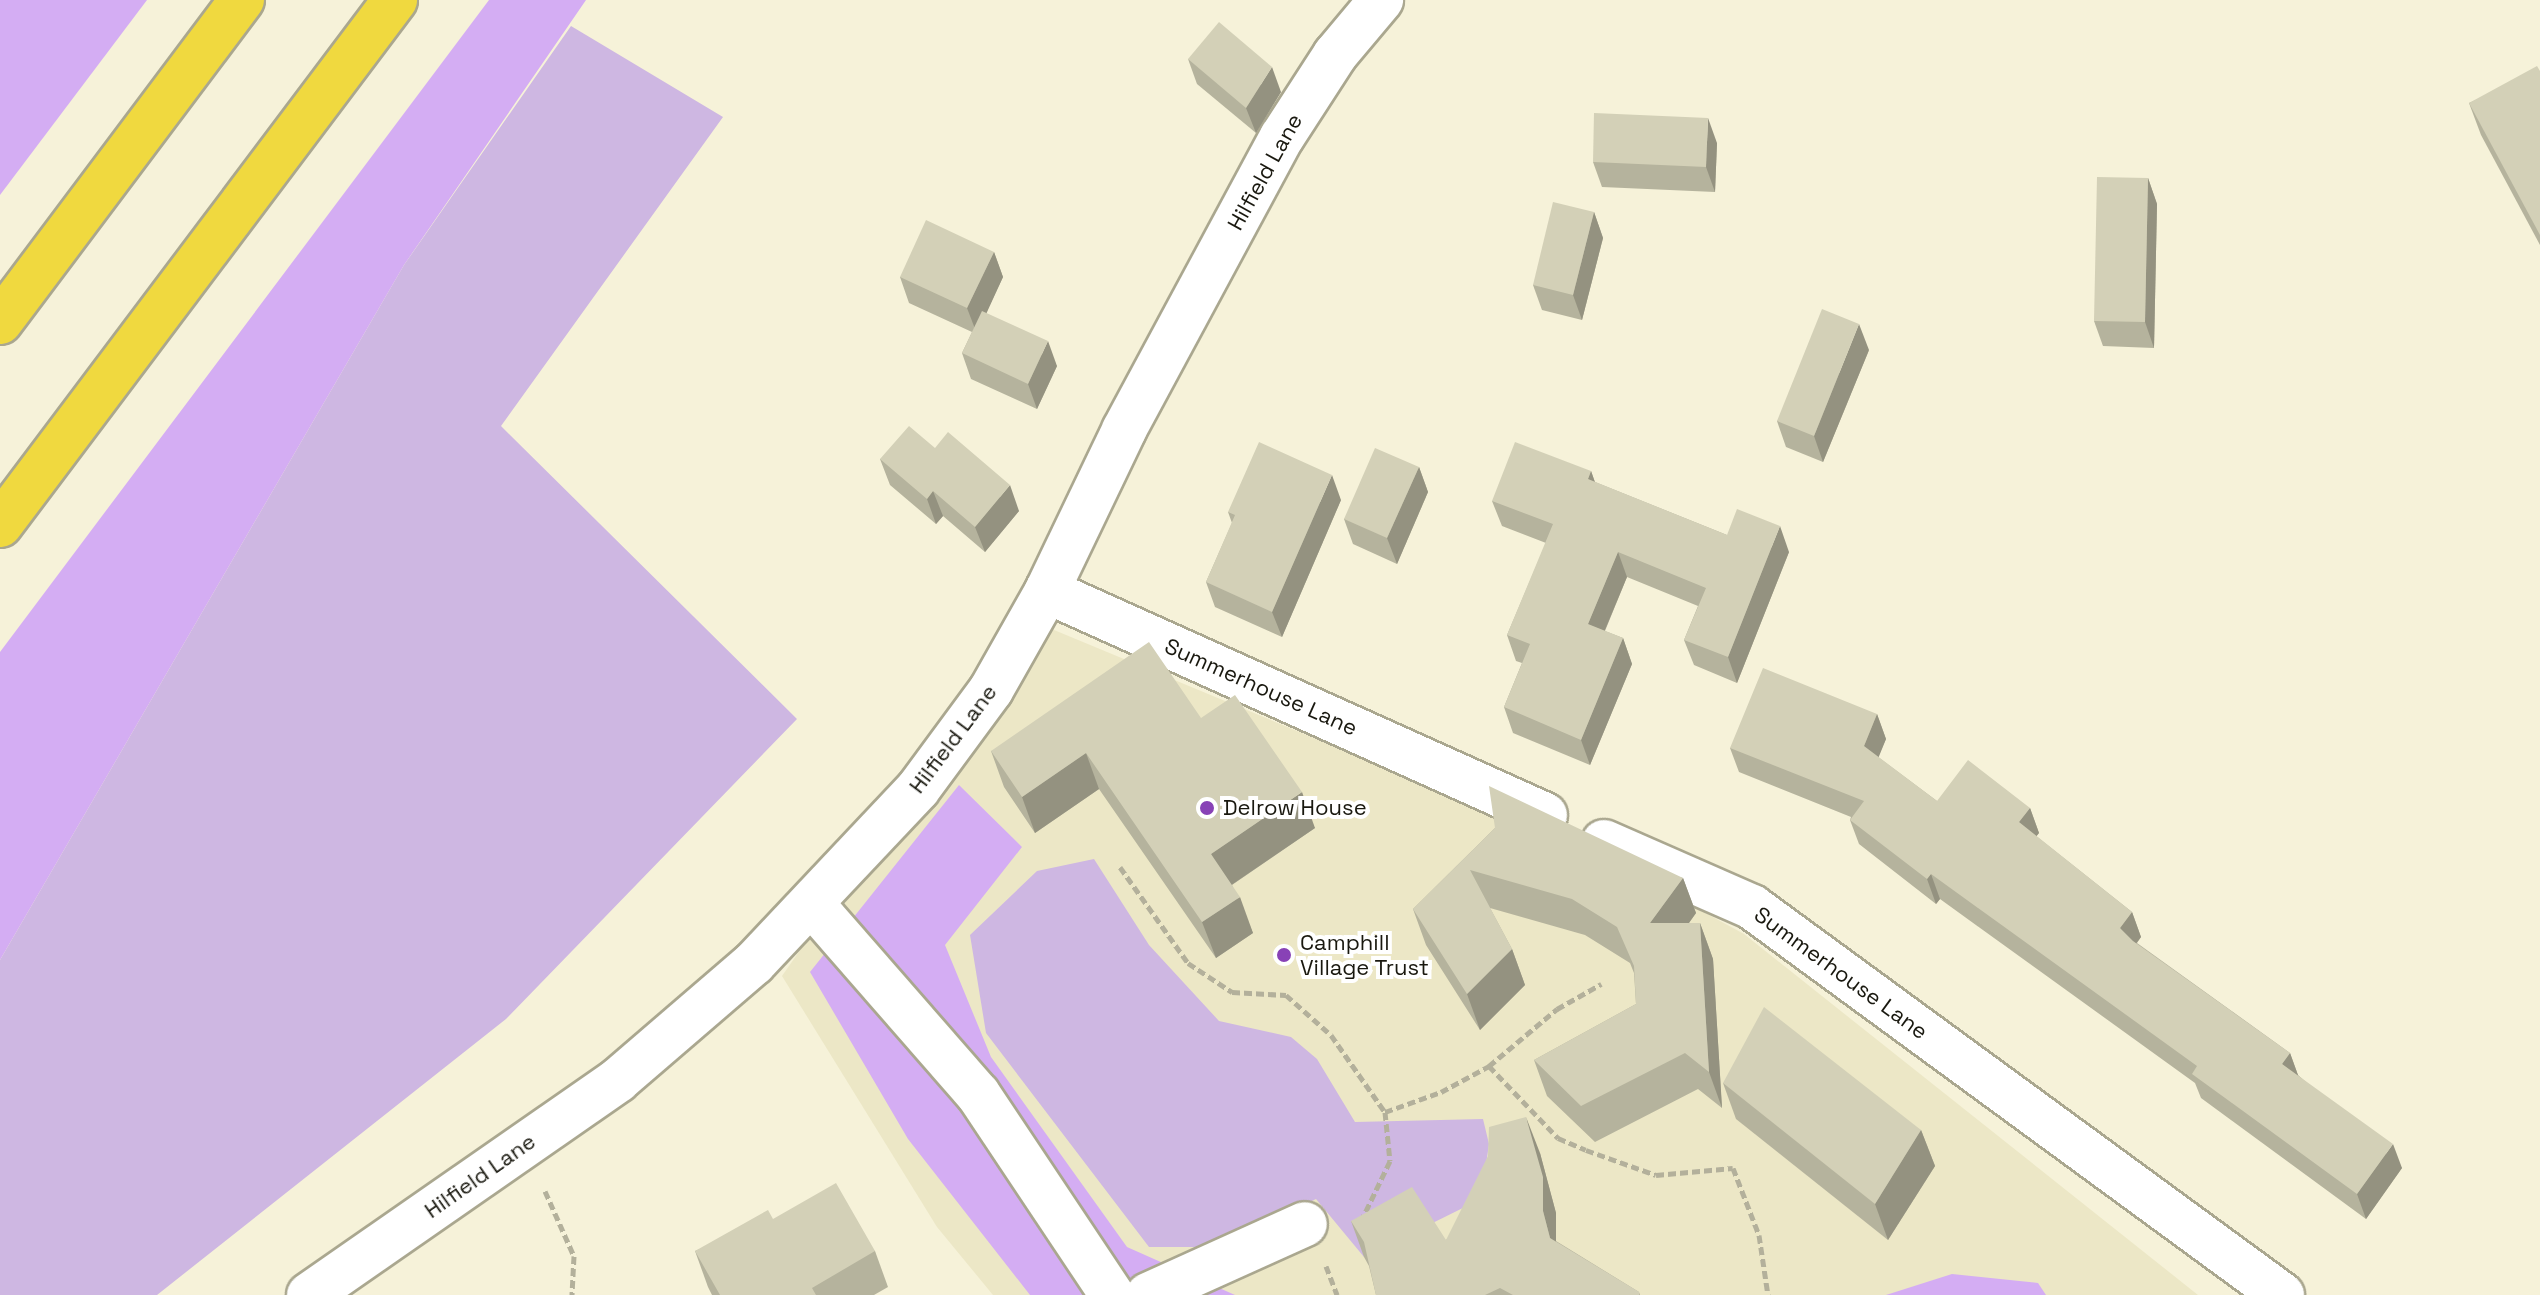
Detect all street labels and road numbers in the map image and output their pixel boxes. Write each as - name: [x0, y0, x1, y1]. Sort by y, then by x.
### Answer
- street label: Hilfield Lane: [1222, 109, 1308, 235]
- street label: Summerhouse Lane: [1161, 633, 1361, 741]
- street label: Hilfield Lane: [904, 679, 1002, 799]
- street label: Summerhouse Lane: [1749, 901, 1933, 1045]
- street label: Hilfield Lane: [420, 1128, 540, 1224]

